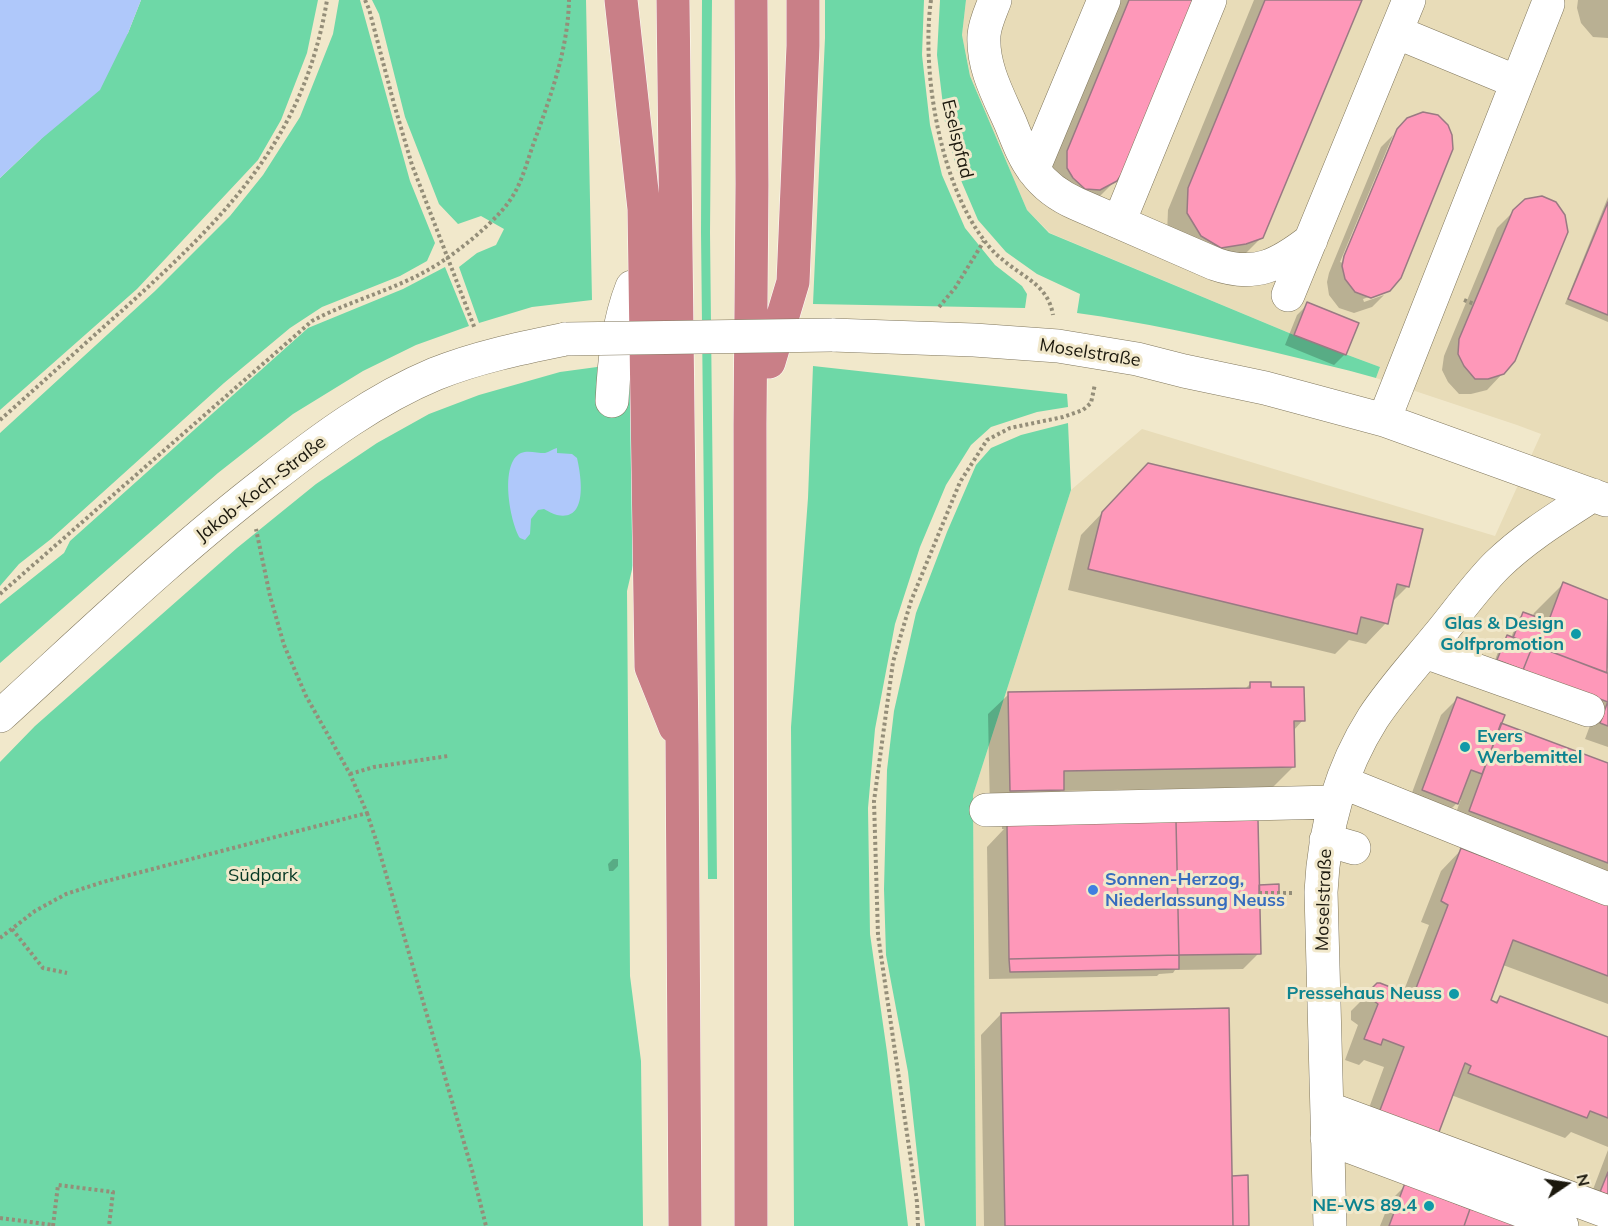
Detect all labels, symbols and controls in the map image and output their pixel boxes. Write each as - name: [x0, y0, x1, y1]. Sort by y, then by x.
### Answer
- street label: Eselspfad: [937, 97, 977, 181]
- street label: Moselstraße: [1038, 334, 1142, 372]
- street label: Jakob-Koch-Straße: [192, 432, 330, 546]
- place label: Glas & Design Golfpromotion: [1440, 613, 1564, 656]
- marker: Glas & Design Golfpromotion: [1569, 627, 1583, 641]
- place label: Evers Werbemittel: [1477, 726, 1582, 768]
- marker: Evers Werbemittel: [1458, 740, 1472, 754]
- street label: Moselstraße: [1311, 848, 1337, 952]
- park label: Südpark: [228, 865, 298, 887]
- place label: Sonnen-Herzog, Niederlassung Neuss: [1105, 869, 1285, 912]
- marker: Sonnen-Herzog, Niederlassung Neuss: [1086, 883, 1100, 897]
- place label: Pressehaus Neuss: [1287, 983, 1442, 1005]
- marker: Pressehaus Neuss: [1447, 987, 1461, 1001]
- north arrow: [1536, 1154, 1596, 1214]
- text: N: [1572, 1172, 1595, 1188]
- place label: NE-WS 89.4: [1312, 1195, 1417, 1217]
- marker: NE-WS 89.4: [1422, 1199, 1436, 1213]

